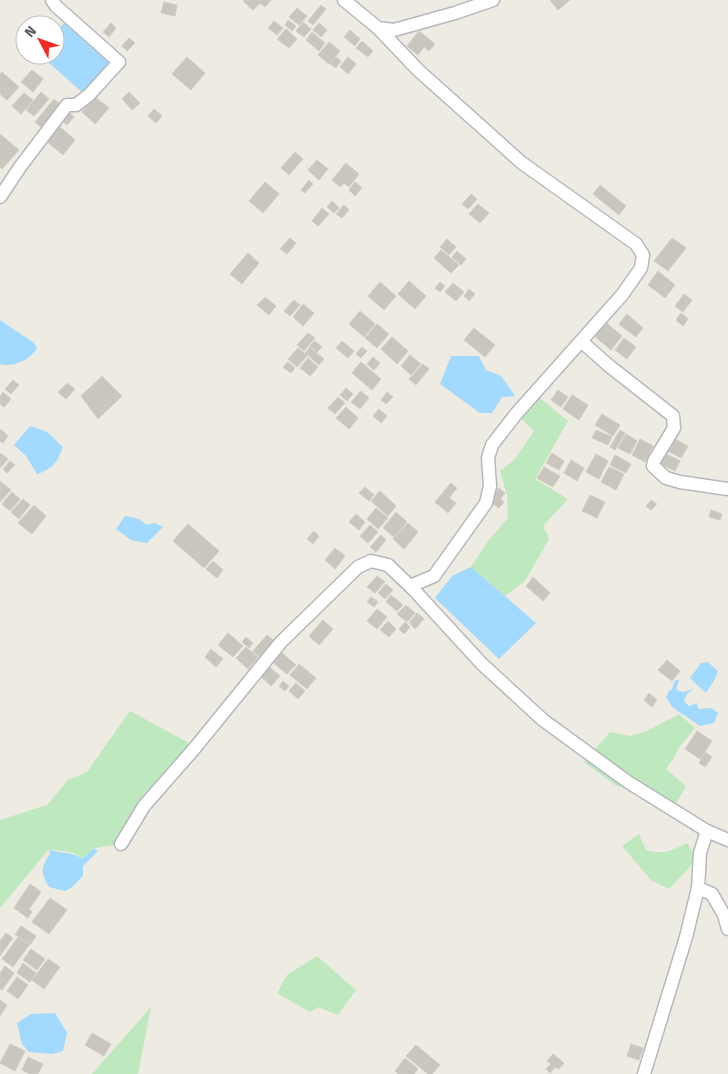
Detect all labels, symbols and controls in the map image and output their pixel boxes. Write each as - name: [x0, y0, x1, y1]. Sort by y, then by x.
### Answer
- north arrow: [15, 15, 65, 65]
- text: N: [21, 23, 40, 41]

